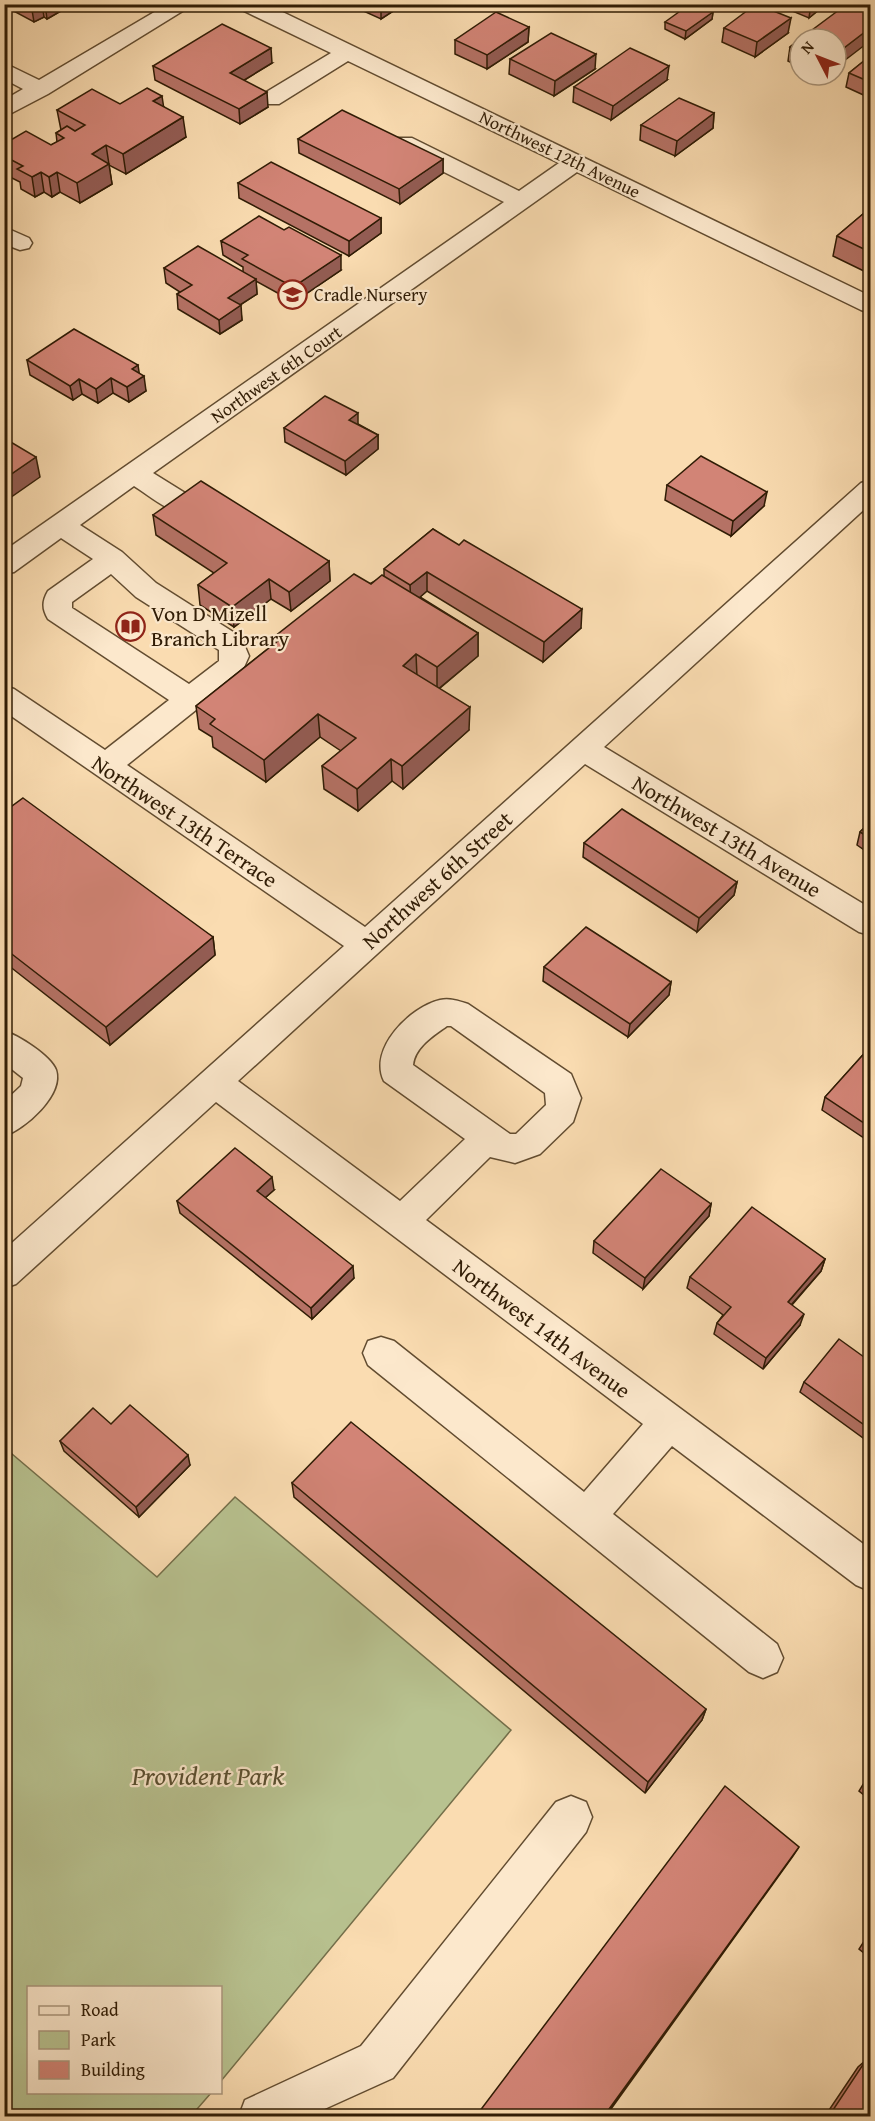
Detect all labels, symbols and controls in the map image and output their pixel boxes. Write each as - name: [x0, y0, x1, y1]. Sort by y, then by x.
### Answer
- north arrow: [788, 27, 848, 87]
- text: N: [794, 35, 820, 59]
- street label: Northwest 12th Avenue: [475, 103, 645, 205]
- school or university icon: Cradle Nursery: [277, 278, 309, 310]
- place label: Cradle Nursery: [314, 281, 428, 308]
- street label: Northwest 6th Court: [205, 318, 348, 429]
- place label: Von D Mizell Branch Library: [151, 597, 289, 654]
- library icon: Von D Mizell Branch Library: [114, 610, 146, 642]
- street label: Northwest 13th Terrace: [86, 747, 284, 895]
- street label: Northwest 13th Avenue: [626, 767, 828, 905]
- street label: Northwest 6th Street: [355, 803, 520, 956]
- street label: Northwest 14th Avenue: [446, 1250, 638, 1406]
- park label: Provident Park: [131, 1755, 285, 1795]
- legend: [27, 1986, 222, 2094]
- text: Road: [81, 1996, 119, 2023]
- text: Park: [81, 2026, 117, 2053]
- text: Building: [81, 2056, 145, 2083]

